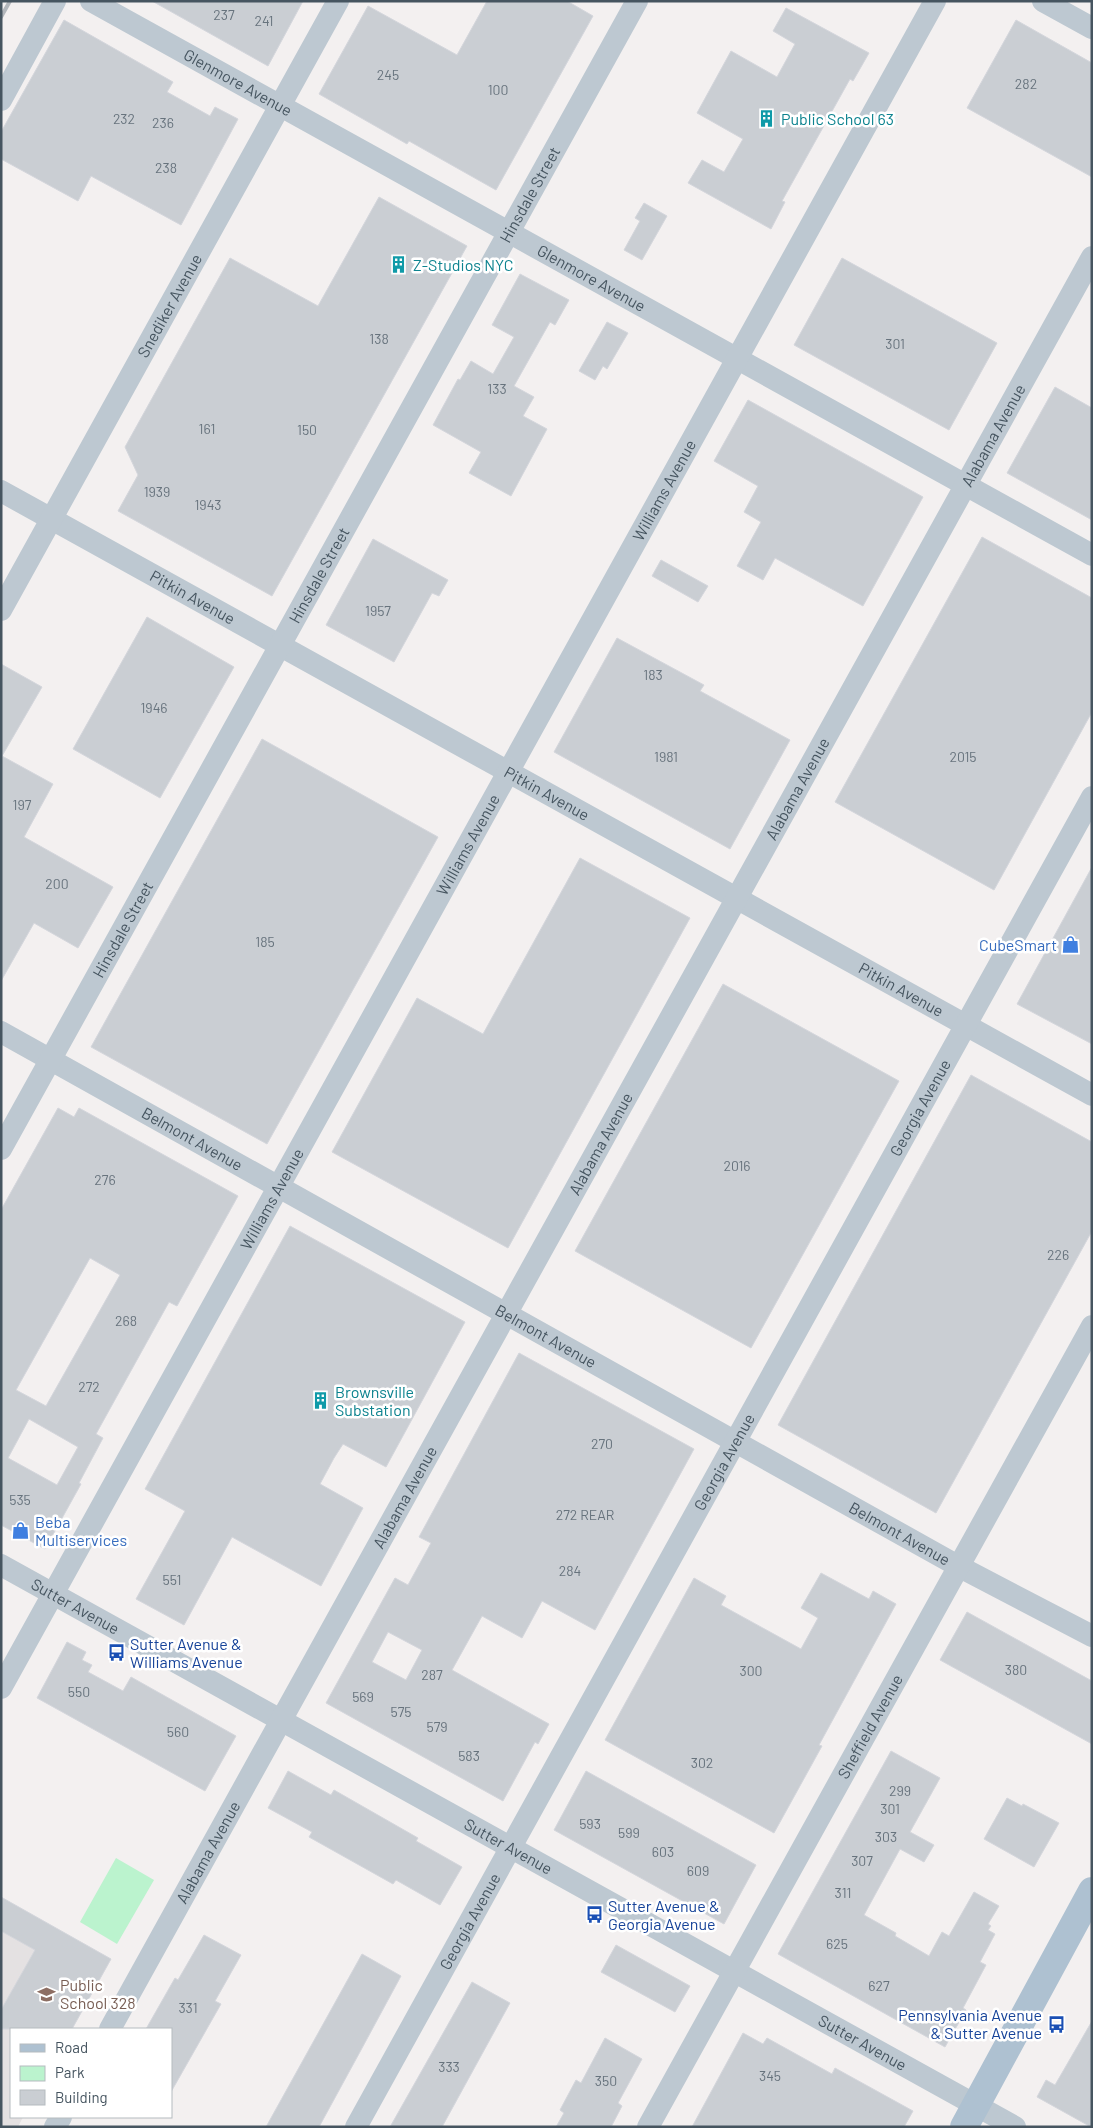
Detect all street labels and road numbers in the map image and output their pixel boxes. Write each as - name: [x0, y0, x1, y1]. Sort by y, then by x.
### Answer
- street label: Glenmore Avenue: [181, 44, 296, 119]
- street label: Hinsdale Street: [495, 143, 563, 246]
- street label: Glenmore Avenue: [534, 240, 649, 315]
- street label: Snediker Avenue: [133, 250, 205, 360]
- street label: Alabama Avenue: [957, 381, 1029, 490]
- street label: Williams Avenue: [628, 436, 699, 544]
- street label: Hinsdale Street: [284, 524, 353, 626]
- street label: Pitkin Avenue: [147, 566, 239, 628]
- street label: Alabama Avenue: [761, 734, 833, 843]
- street label: Pitkin Avenue: [501, 762, 593, 824]
- street label: Williams Avenue: [432, 790, 503, 898]
- street label: Hinsdale Street: [88, 878, 156, 981]
- street label: Pitkin Avenue: [856, 958, 947, 1020]
- street label: Georgia Avenue: [885, 1056, 954, 1159]
- street label: Alabama Avenue: [564, 1089, 636, 1198]
- street label: Belmont Avenue: [139, 1103, 246, 1174]
- street label: Williams Avenue: [236, 1145, 307, 1253]
- street label: Belmont Avenue: [492, 1300, 600, 1371]
- street label: Georgia Avenue: [689, 1410, 758, 1513]
- street label: Alabama Avenue: [368, 1442, 440, 1551]
- street label: Belmont Avenue: [846, 1497, 954, 1569]
- street label: Sutter Avenue: [28, 1574, 123, 1638]
- street label: Sheffield Avenue: [833, 1671, 906, 1782]
- street label: Alabama Avenue: [172, 1798, 243, 1907]
- street label: Sutter Avenue: [461, 1814, 556, 1878]
- street label: Georgia Avenue: [435, 1869, 504, 1973]
- street label: Sutter Avenue: [815, 2010, 910, 2074]

